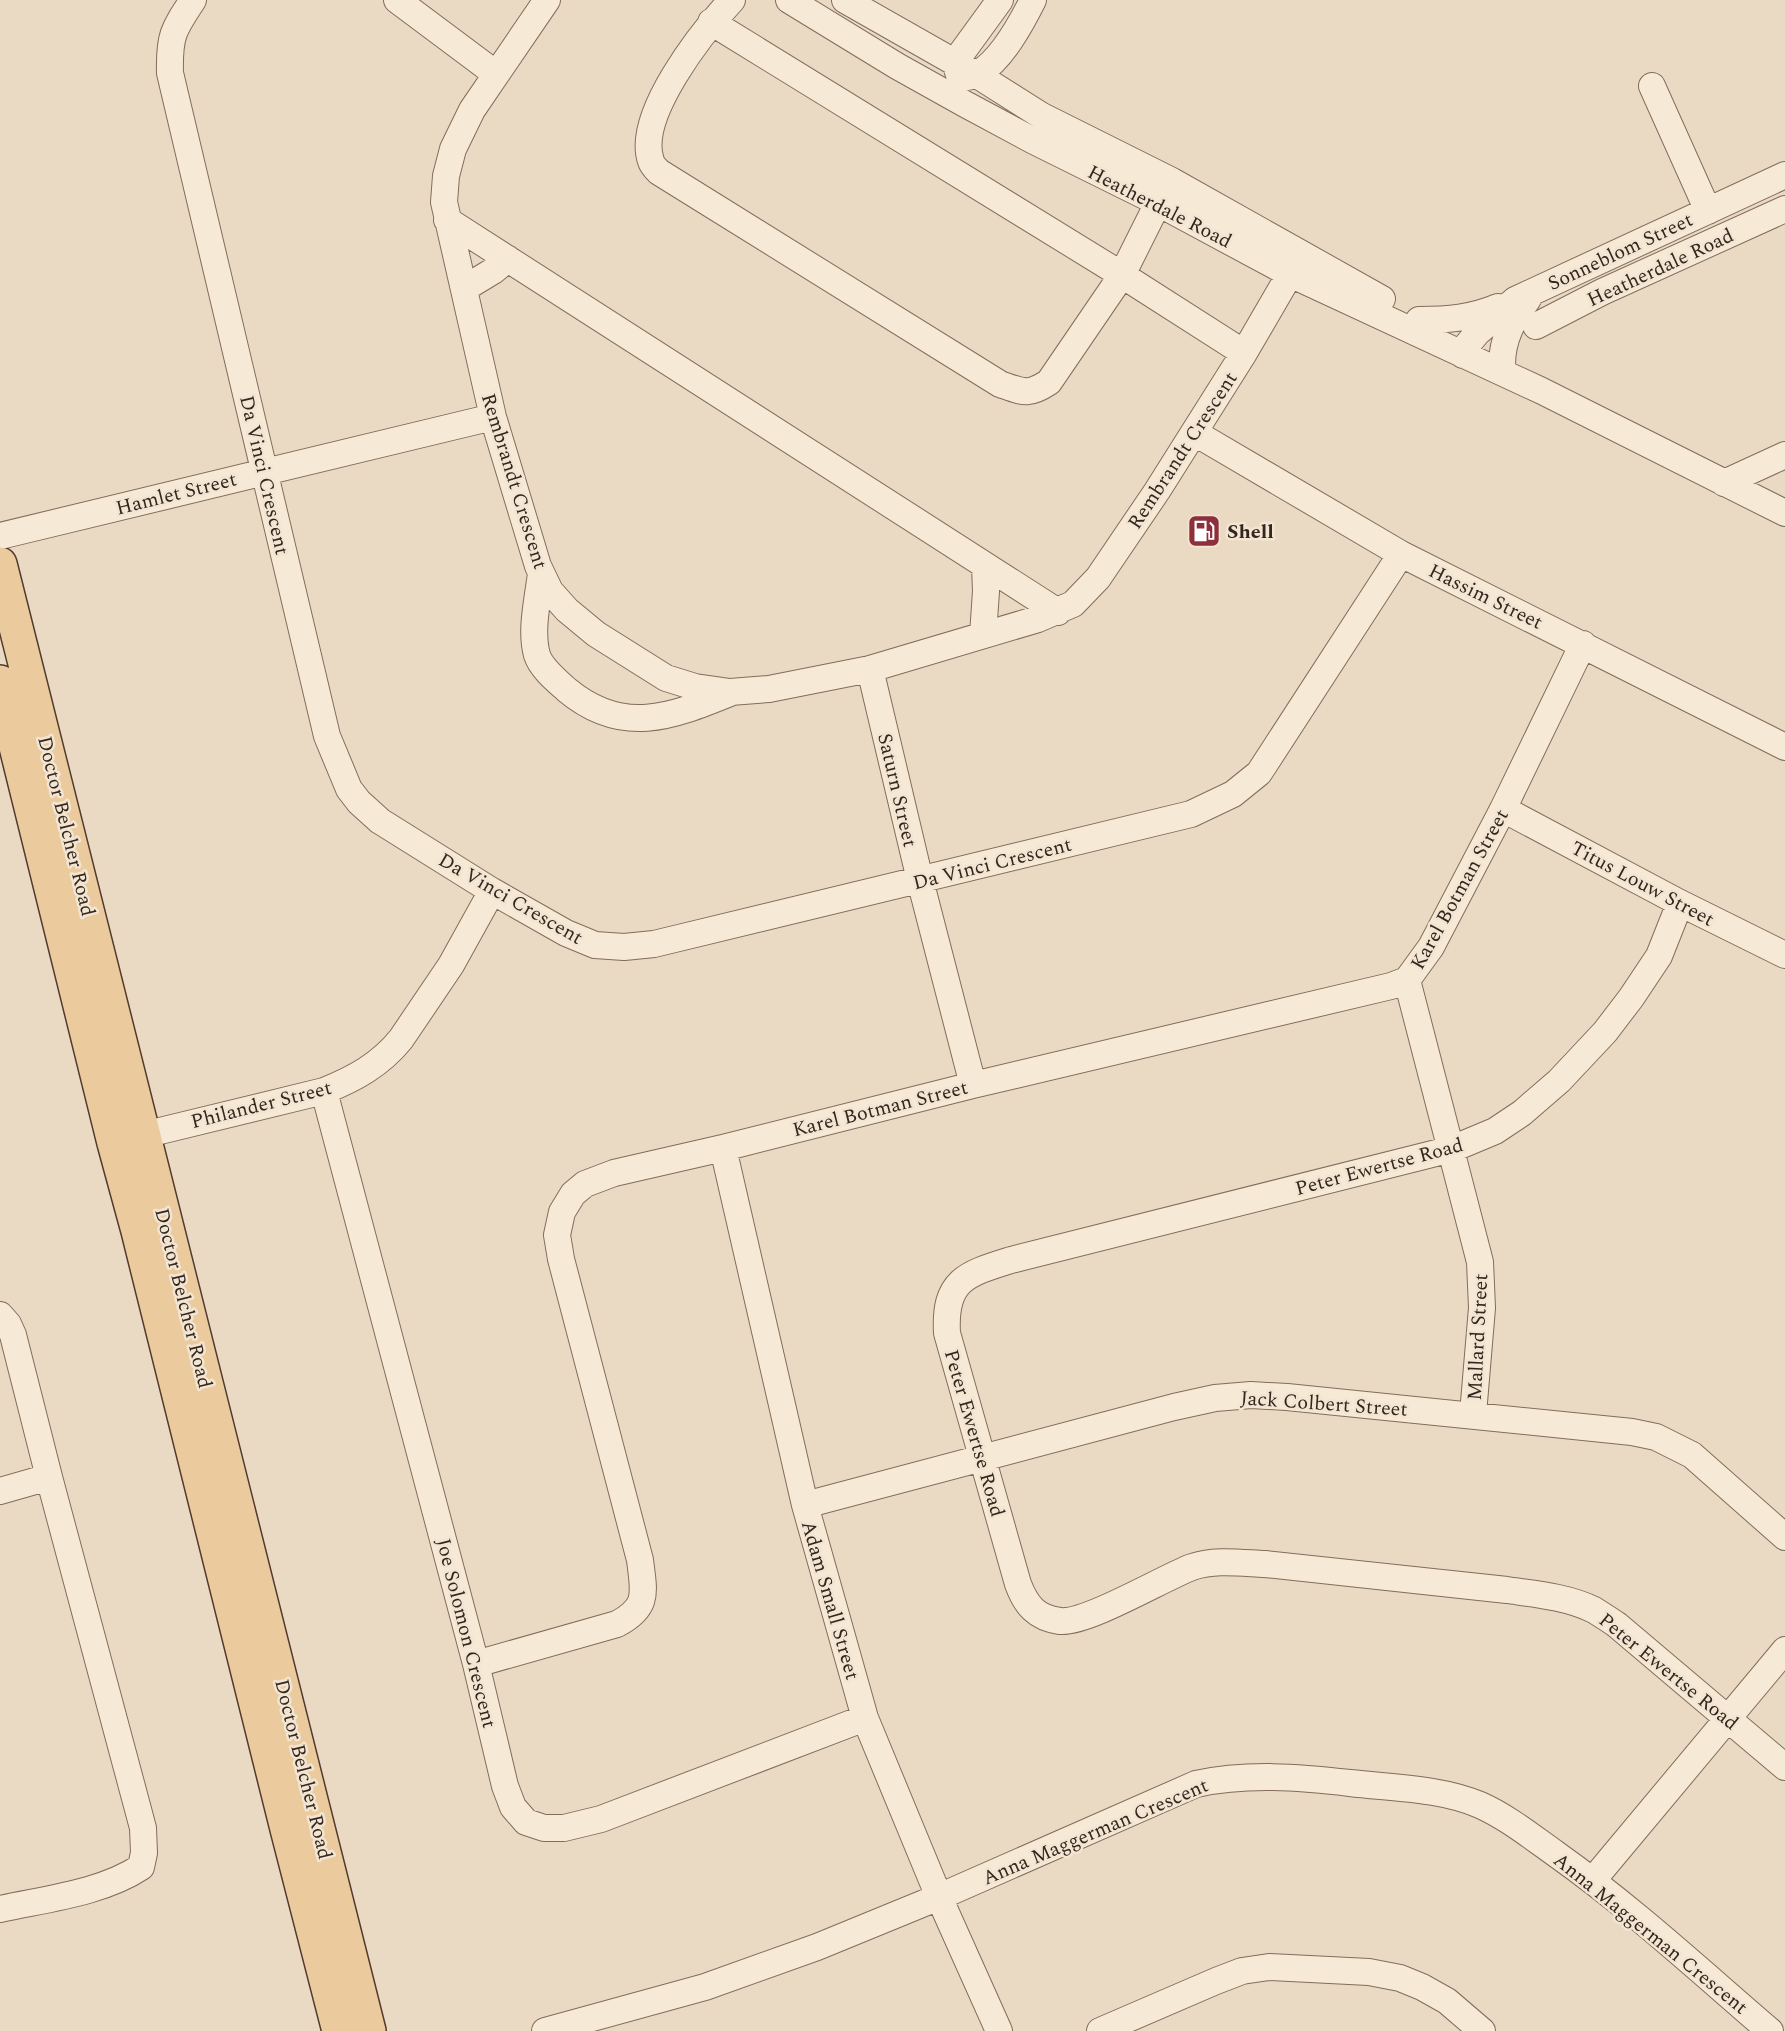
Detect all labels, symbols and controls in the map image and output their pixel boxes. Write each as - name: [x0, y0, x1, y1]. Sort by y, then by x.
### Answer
- street label: Heatherdale Road: [1082, 158, 1237, 256]
- street label: Sonneblom Street: [1543, 205, 1698, 299]
- street label: Heatherdale Road: [1582, 221, 1739, 315]
- street label: Rembrandt Crescent: [1121, 366, 1245, 535]
- street label: Rembrandt Crescent: [473, 390, 555, 573]
- street label: Da Vinci Crescent: [231, 393, 297, 558]
- street label: Hamlet Street: [113, 464, 240, 523]
- fuel station icon: Shell: [1186, 513, 1222, 549]
- place label: Shell: [1227, 517, 1274, 547]
- street label: Hassim Street: [1423, 556, 1548, 638]
- street label: Saturn Street: [869, 730, 925, 850]
- street label: Doctor Belcher Road: [29, 733, 103, 919]
- street label: Karel Botman Street: [1403, 804, 1517, 975]
- street label: Da Vinci Crescent: [910, 830, 1075, 898]
- street label: Titus Louw Street: [1565, 833, 1720, 934]
- street label: Da Vinci Crescent: [433, 845, 588, 953]
- street label: Philander Street: [188, 1073, 335, 1137]
- street label: Karel Botman Street: [789, 1073, 971, 1145]
- street label: Peter Ewertse Road: [1292, 1130, 1467, 1204]
- street label: Doctor Belcher Road: [146, 1205, 220, 1391]
- street label: Mallard Street: [1460, 1273, 1496, 1401]
- street label: Peter Ewertse Road: [936, 1346, 1012, 1521]
- street label: Jack Colbert Street: [1239, 1383, 1408, 1425]
- street label: Adam Small Street: [793, 1517, 867, 1683]
- street label: Joe Solomon Crescent: [428, 1535, 504, 1731]
- street label: Peter Ewertse Road: [1592, 1606, 1745, 1738]
- street label: Doctor Belcher Road: [266, 1676, 340, 1862]
- street label: Anna Maggerman Crescent: [978, 1771, 1213, 1893]
- street label: Anna Maggerman Crescent: [1547, 1846, 1754, 2022]

